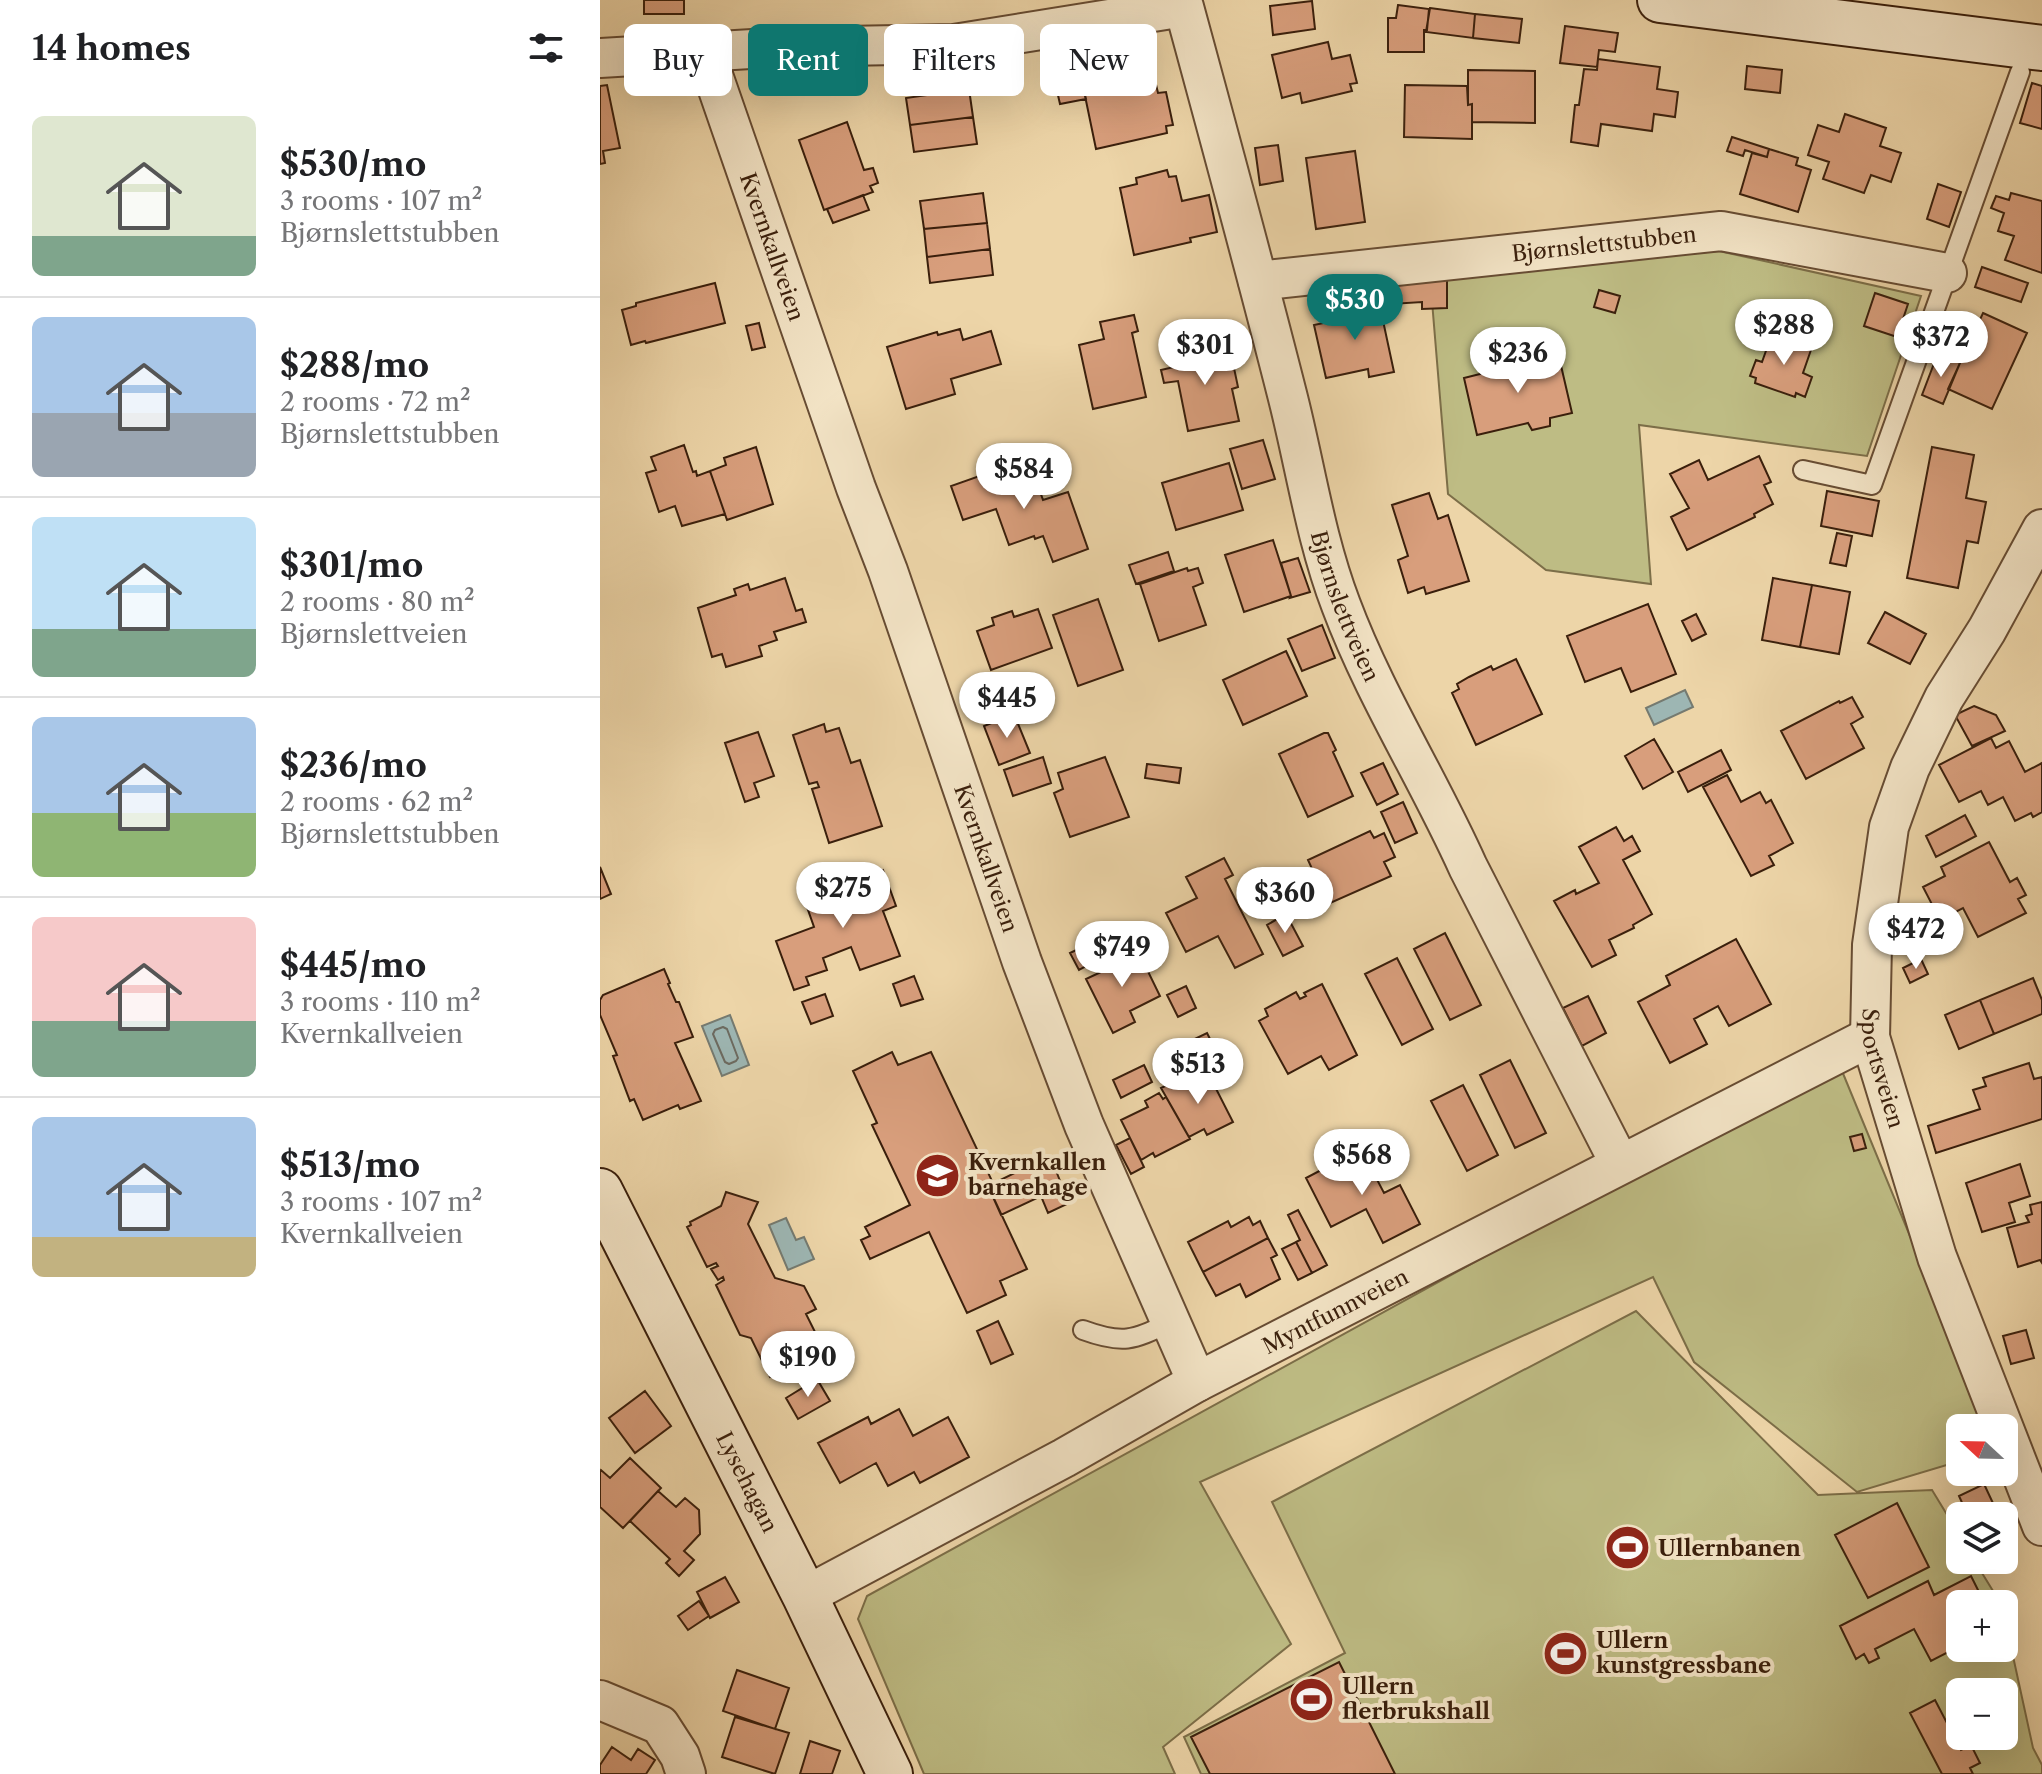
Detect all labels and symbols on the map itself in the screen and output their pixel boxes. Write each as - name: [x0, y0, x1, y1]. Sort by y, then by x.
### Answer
- street label: Kvernkallveien: [734, 169, 810, 325]
- street label: Bjørnslettstubben: [1510, 221, 1698, 268]
- pin: $530: [1308, 274, 1402, 342]
- pin: $288: [1737, 299, 1831, 367]
- pin: $372: [1894, 311, 1988, 379]
- pin: $301: [1158, 319, 1252, 387]
- pin: $236: [1471, 327, 1565, 395]
- pin: $584: [977, 443, 1071, 511]
- street label: Bjørnslettveien: [1305, 528, 1385, 686]
- pin: $445: [960, 672, 1054, 740]
- street label: Kvernkallveien: [948, 781, 1024, 936]
- pin: $275: [796, 862, 890, 930]
- pin: $360: [1238, 867, 1332, 935]
- pin: $472: [1869, 903, 1963, 971]
- pin: $749: [1075, 921, 1169, 989]
- street label: Sportsveien: [1856, 1008, 1910, 1132]
- pin: $513: [1151, 1038, 1245, 1106]
- pin: $568: [1315, 1129, 1409, 1197]
- place label: Kvernkallen barnehage: [967, 1149, 1106, 1201]
- school or university icon: Kvernkallen barnehage: [913, 1151, 961, 1199]
- street label: Myntfunnveien: [1258, 1263, 1413, 1360]
- pin: $190: [761, 1331, 855, 1399]
- north arrow: [1946, 1414, 2018, 1486]
- street label: Lysehagan: [710, 1427, 784, 1537]
- sports icon: Ullernbanen: [1603, 1524, 1651, 1572]
- place label: Ullernbanen: [1658, 1535, 1801, 1562]
- place label: Ullern kunstgressbane: [1596, 1627, 1771, 1679]
- sports icon: Ullern kunstgressbane: [1541, 1629, 1589, 1677]
- place label: Ullern flerbrukshall: [1342, 1673, 1490, 1725]
- sports icon: Ullern flerbrukshall: [1287, 1675, 1335, 1723]

